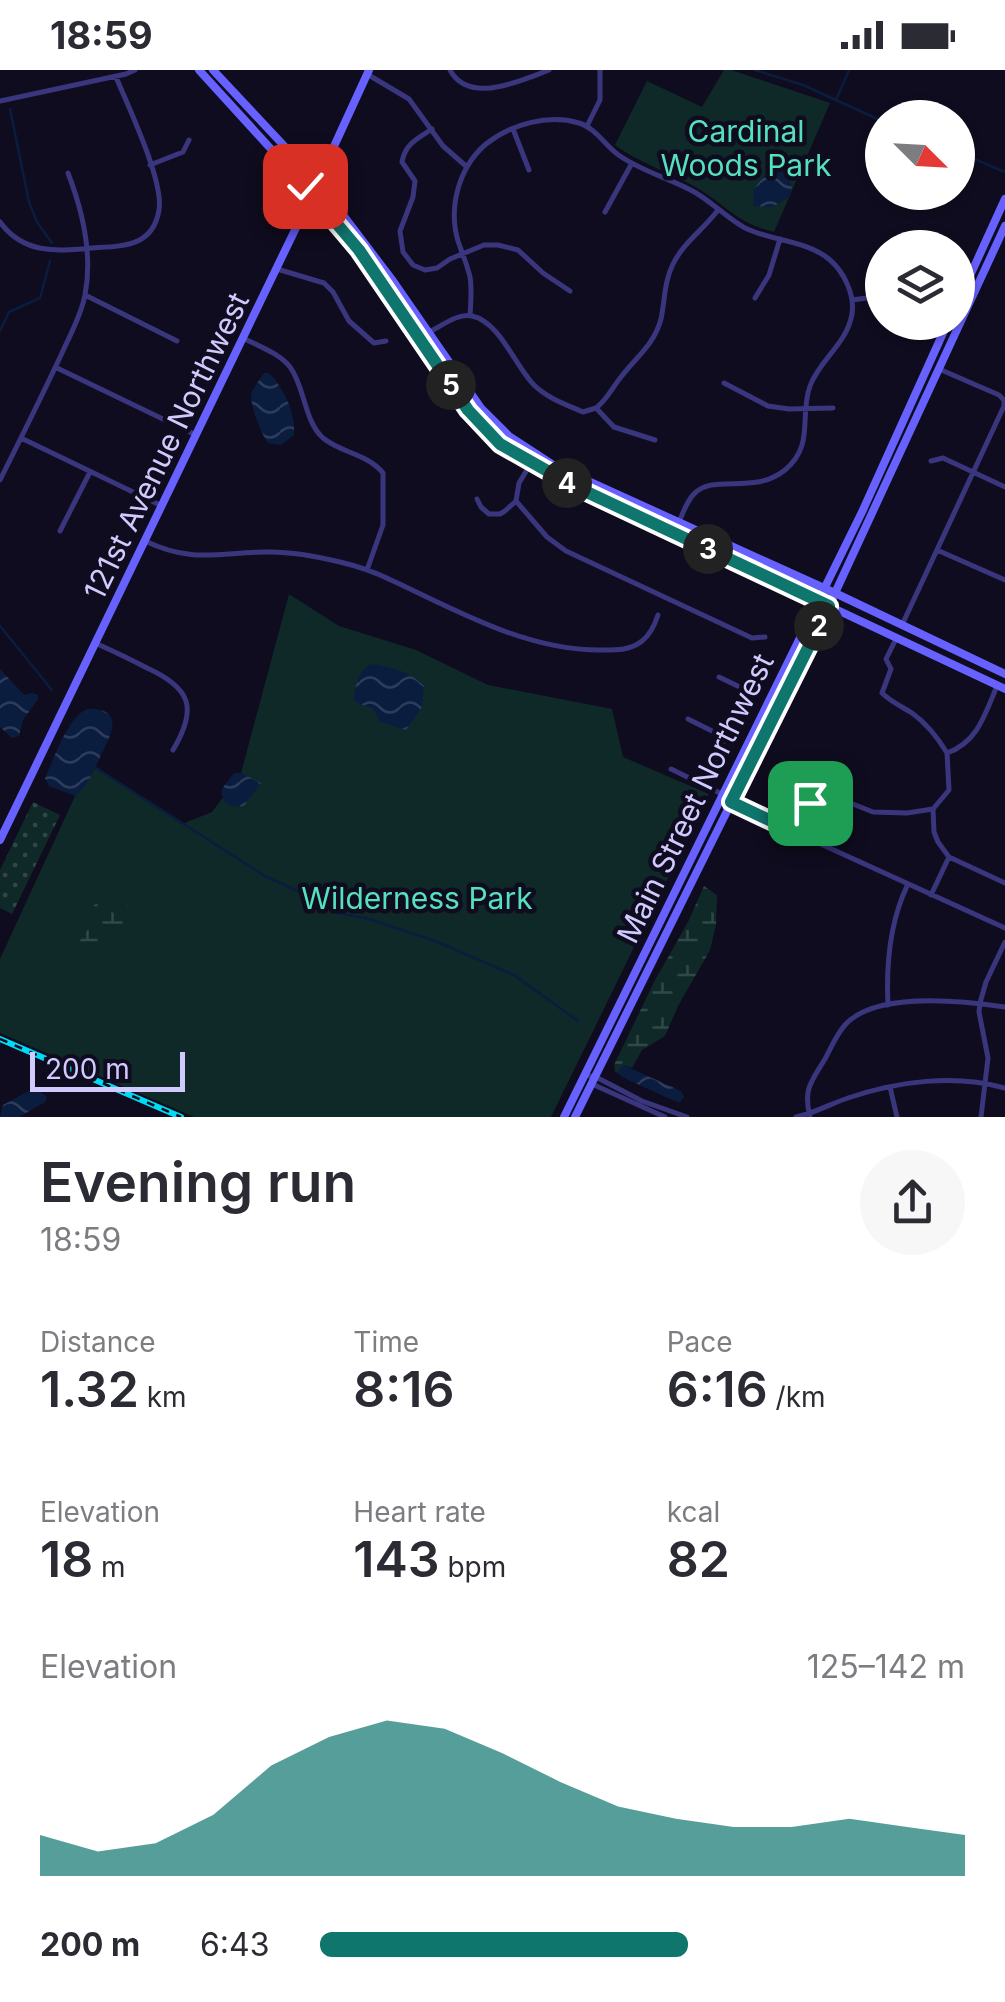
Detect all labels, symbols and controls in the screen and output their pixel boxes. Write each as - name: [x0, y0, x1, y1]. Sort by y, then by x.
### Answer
- text: 18:59: [50, 12, 153, 58]
- north arrow: [865, 100, 975, 210]
- map controls: [865, 100, 975, 340]
- park label: Cardinal Woods Park: [661, 113, 832, 183]
- pin: [263, 144, 348, 229]
- icon: check: [278, 159, 333, 214]
- button: layers: [865, 230, 975, 340]
- street label: 121st Avenue Northwest: [76, 286, 256, 606]
- pin: 5: [426, 360, 476, 410]
- text: 5: [442, 368, 460, 402]
- pin: 4: [542, 458, 592, 508]
- text: 4: [558, 466, 576, 500]
- pin: 3: [683, 524, 733, 574]
- text: 3: [699, 532, 717, 566]
- pin: 2: [794, 601, 844, 651]
- text: 2: [810, 609, 828, 643]
- street label: Main Street Northwest: [609, 647, 781, 949]
- pin: [768, 761, 853, 846]
- icon: arrive: [783, 776, 838, 831]
- park label: Wilderness Park: [301, 880, 533, 916]
- scale bar: [30, 1047, 185, 1091]
- text: 200 m: [45, 1052, 130, 1086]
- text: Evening run: [40, 1149, 356, 1215]
- button: share: [860, 1150, 965, 1255]
- text: 18:59: [40, 1220, 121, 1259]
- text: Distance: [40, 1325, 156, 1359]
- text: Time: [353, 1325, 419, 1359]
- text: Pace: [667, 1325, 733, 1359]
- text: 1.32: [40, 1359, 139, 1419]
- text: 8:16: [353, 1359, 454, 1419]
- text: 6:16: [667, 1359, 768, 1419]
- text: km: [139, 1380, 187, 1414]
- text: /km: [768, 1380, 826, 1414]
- text: Elevation: [40, 1495, 160, 1529]
- text: Heart rate: [353, 1495, 486, 1529]
- text: kcal: [667, 1495, 720, 1529]
- text: 18: [40, 1529, 93, 1589]
- text: 143: [353, 1529, 440, 1589]
- text: 82: [667, 1529, 730, 1589]
- text: m: [93, 1550, 126, 1584]
- text: bpm: [440, 1550, 506, 1584]
- text: Elevation: [40, 1647, 177, 1686]
- text: 125–142 m: [807, 1647, 965, 1686]
- text: 200 m: [40, 1925, 140, 1964]
- text: 6:43: [200, 1925, 270, 1964]

